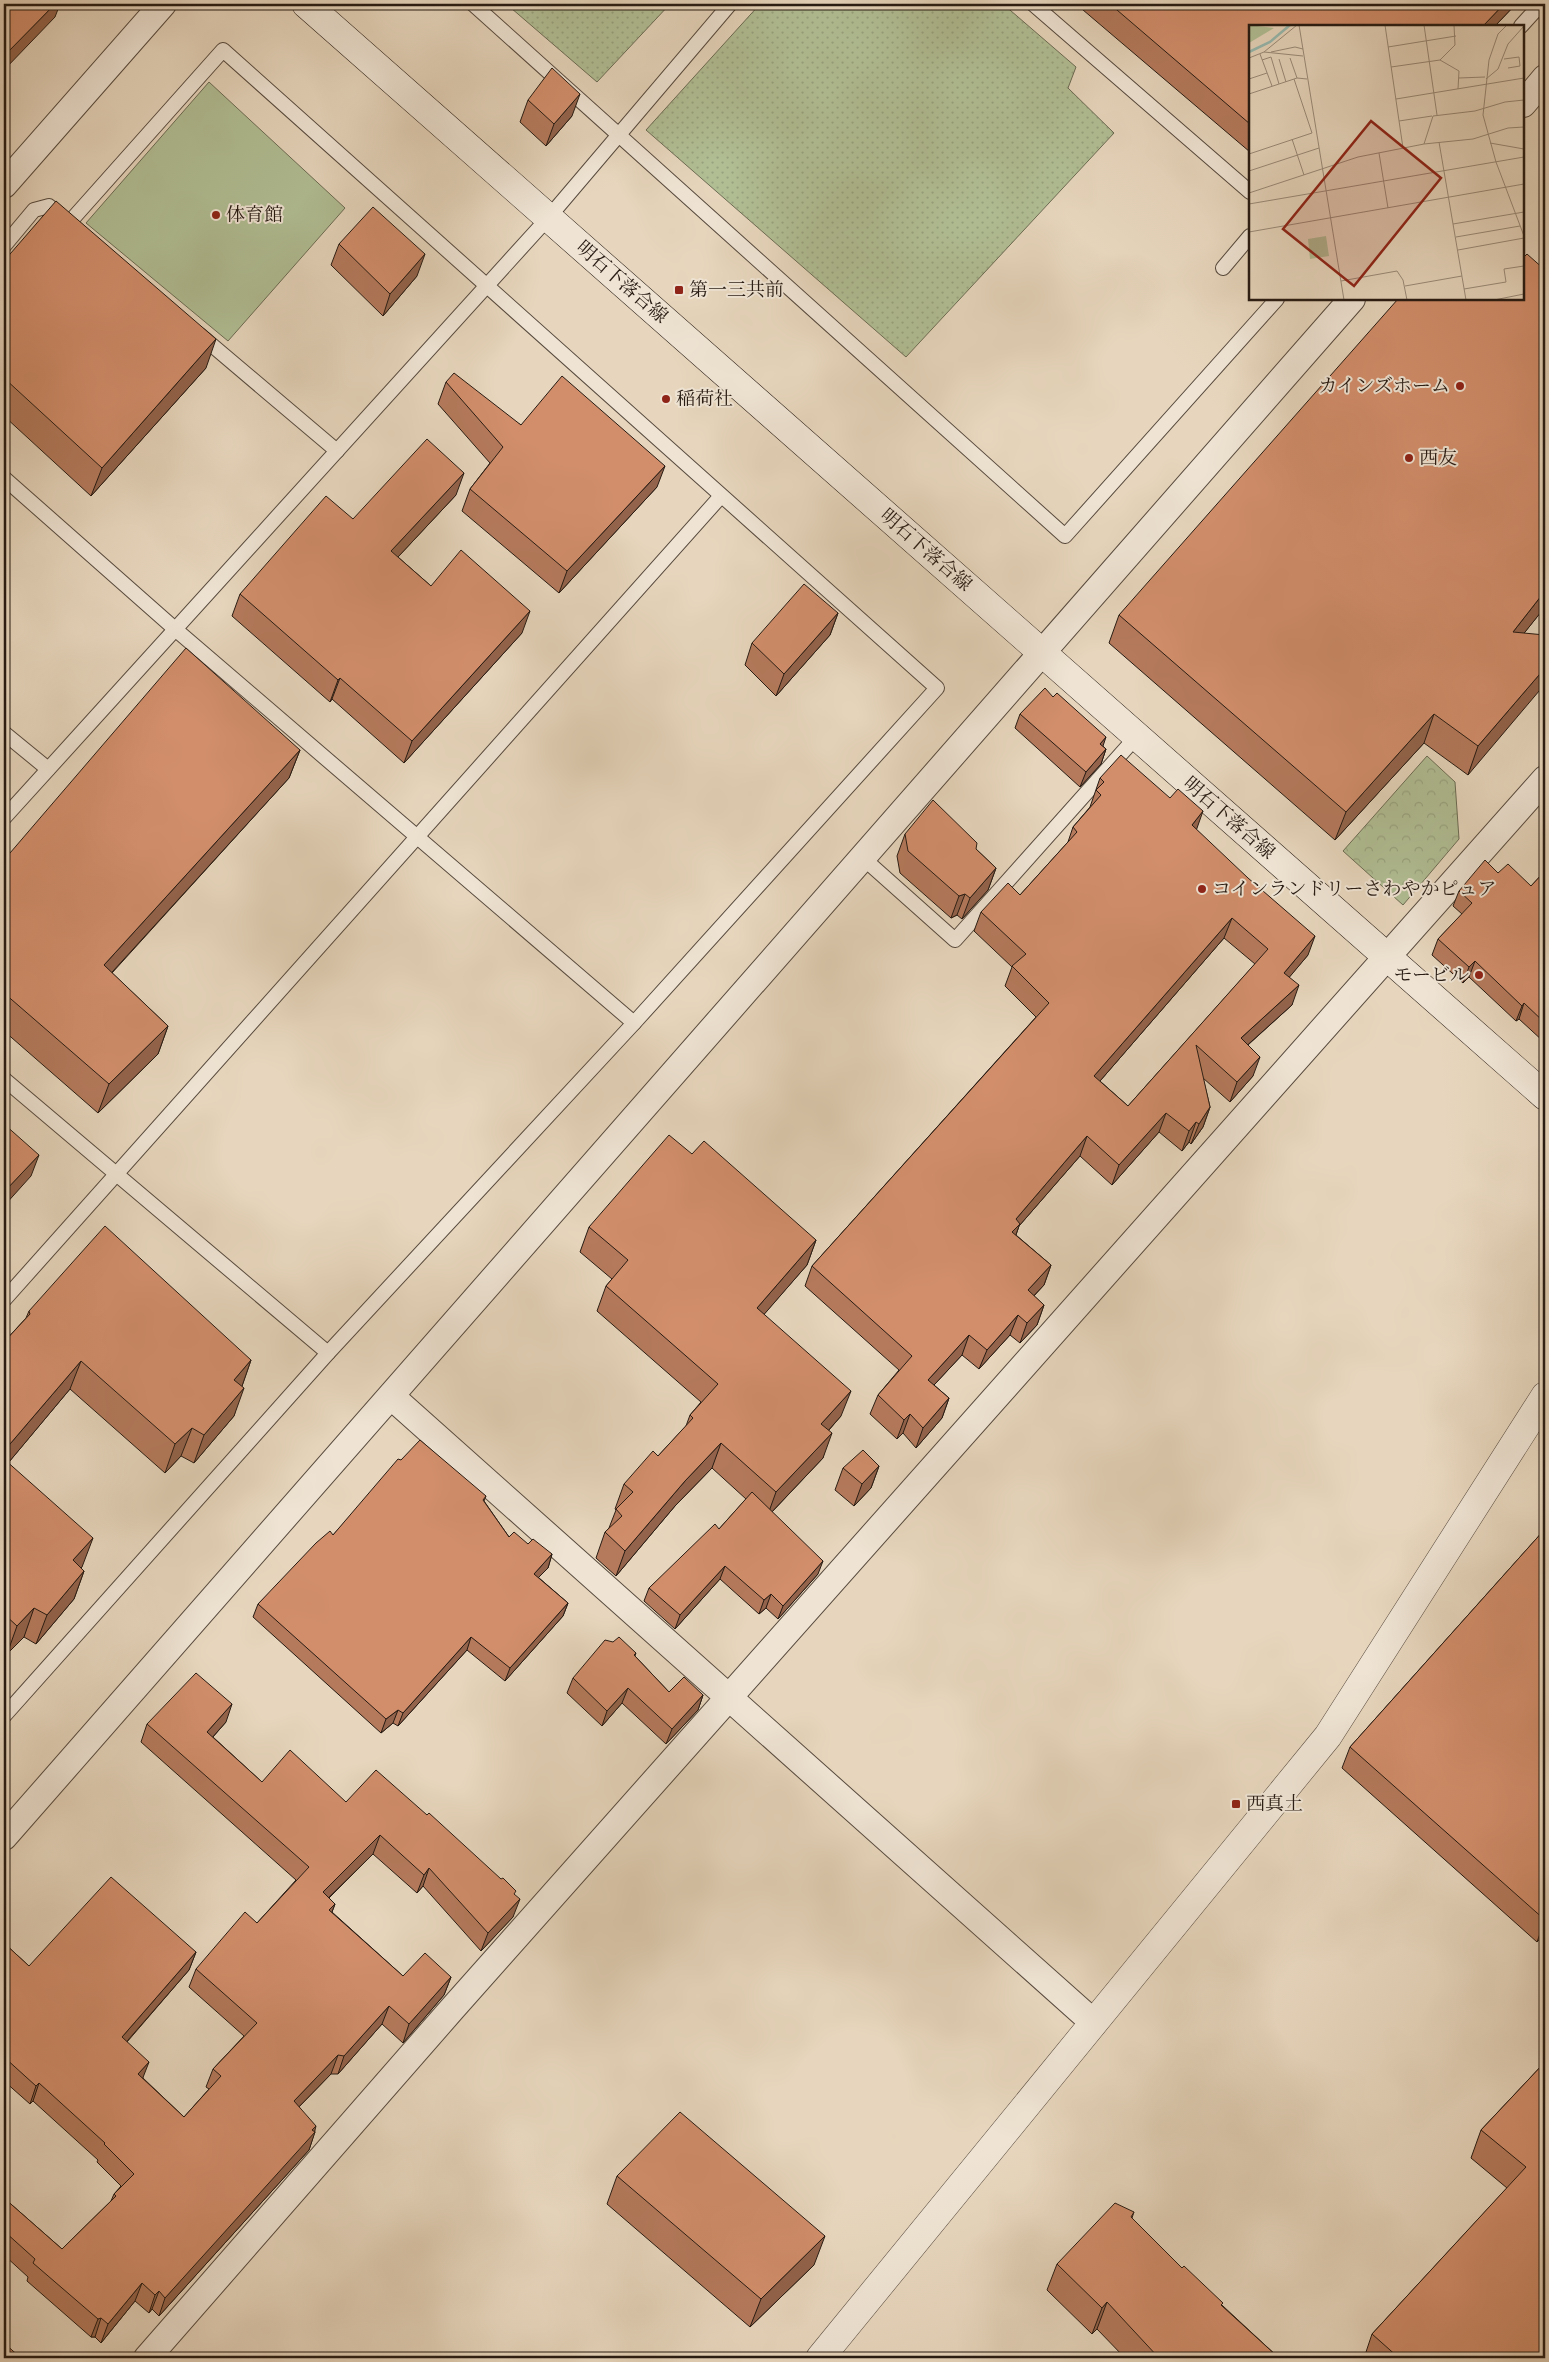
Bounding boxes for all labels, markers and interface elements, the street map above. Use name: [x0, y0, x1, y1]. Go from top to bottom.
inset map: [1249, 25, 1524, 300]
place label: 体育館: [226, 204, 283, 226]
marker: 体育館: [210, 209, 222, 221]
street label: 明石下落合線: [572, 236, 672, 328]
place label: 第一三共前: [689, 279, 784, 301]
marker: 第一三共前: [673, 284, 685, 296]
place label: カインズホーム: [1318, 375, 1450, 397]
marker: カインズホーム: [1454, 380, 1466, 392]
place label: 稲荷社: [676, 388, 733, 410]
marker: 稲荷社: [660, 393, 672, 405]
place label: 西友: [1419, 447, 1457, 469]
marker: 西友: [1403, 452, 1415, 464]
street label: 明石下落合線: [876, 504, 976, 596]
street label: 明石下落合線: [1179, 772, 1279, 864]
place label: コインランドリーさわやかピュア: [1212, 878, 1496, 900]
marker: コインランドリーさわやかピュア: [1196, 883, 1208, 895]
place label: モービル: [1394, 964, 1469, 986]
marker: モービル: [1473, 969, 1485, 981]
place label: 西真土: [1246, 1793, 1303, 1815]
marker: 西真土: [1230, 1798, 1242, 1810]

